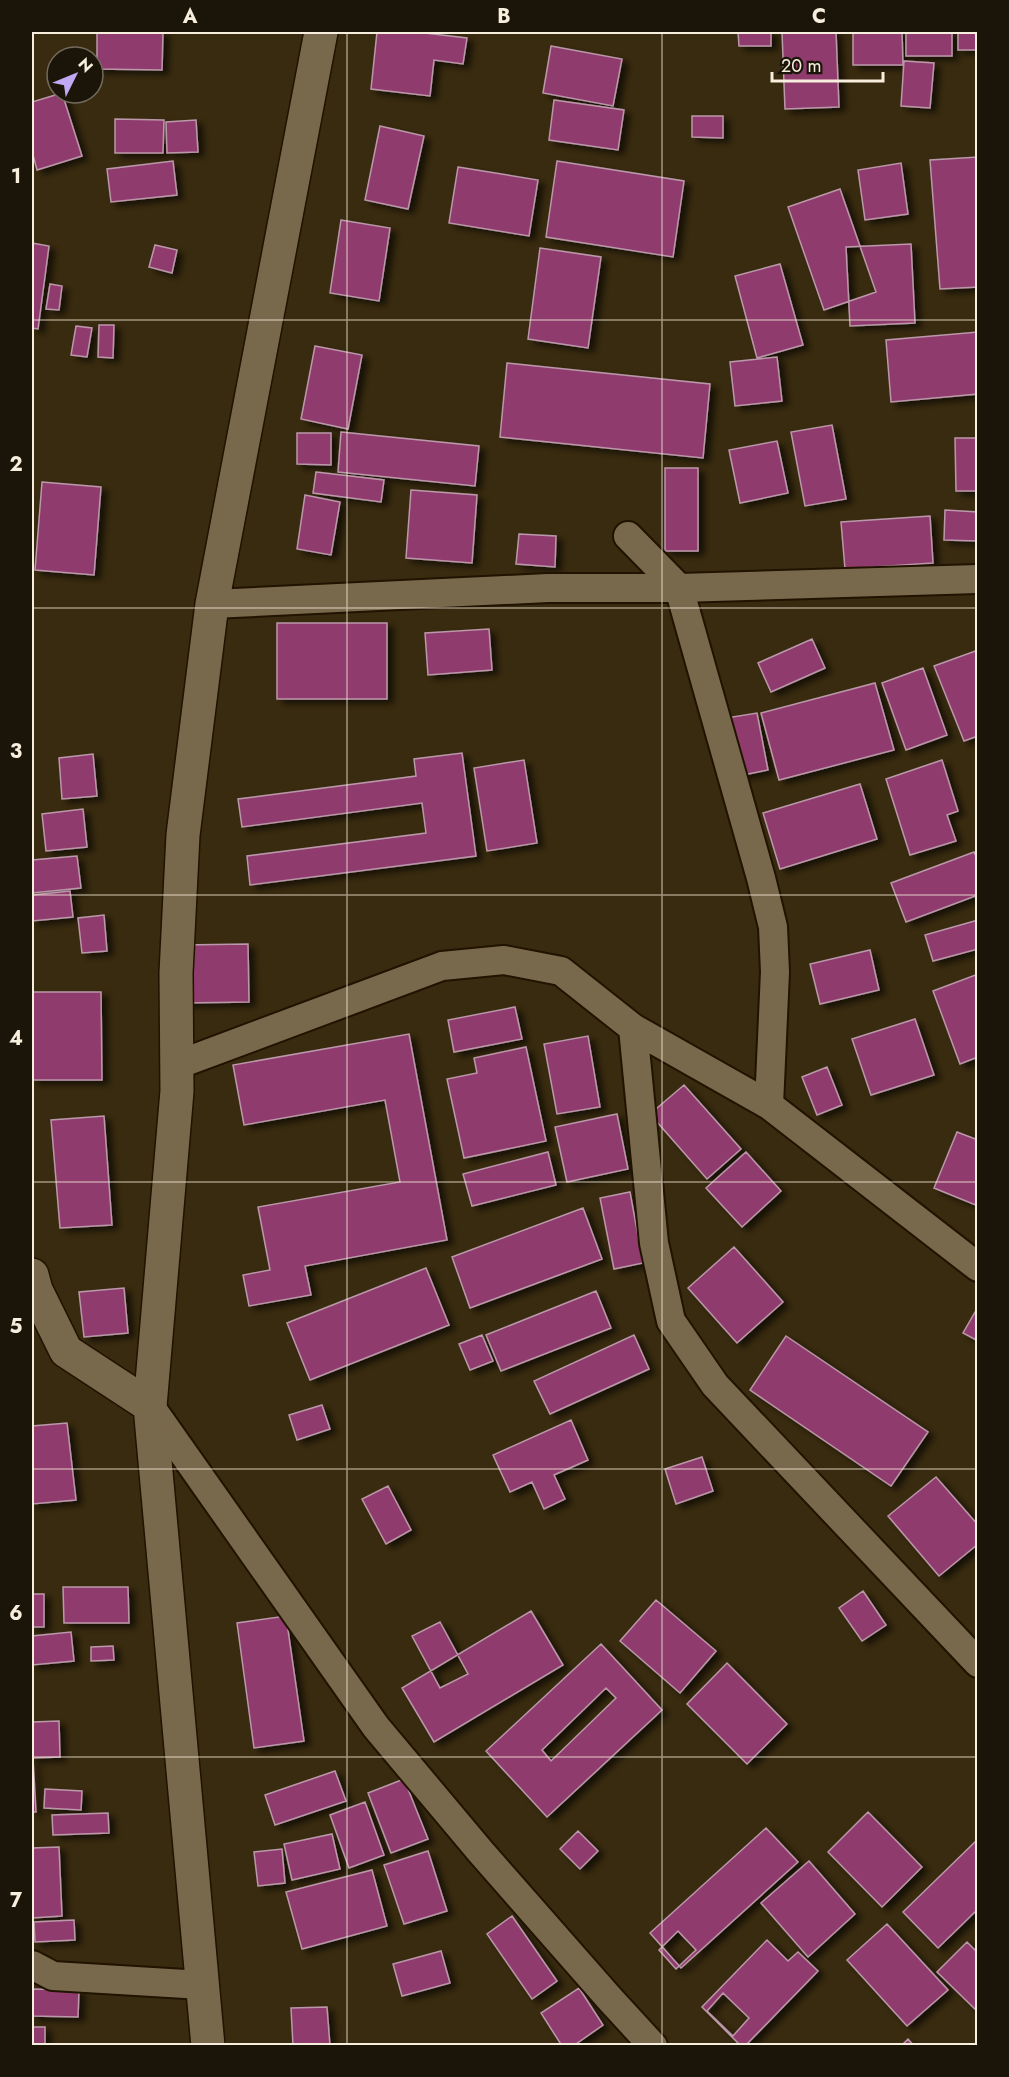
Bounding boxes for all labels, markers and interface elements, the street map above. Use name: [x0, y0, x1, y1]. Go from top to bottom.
text: A: [182, 2, 198, 31]
text: B: [497, 2, 511, 31]
text: C: [812, 2, 826, 31]
north arrow: [45, 45, 105, 105]
scale bar: [772, 45, 883, 83]
text: N: [73, 53, 98, 78]
text: 20 m: [781, 53, 821, 79]
text: 1: [11, 162, 21, 191]
text: 2: [9, 450, 23, 479]
text: 3: [10, 737, 22, 766]
text: 4: [9, 1024, 23, 1053]
text: 5: [10, 1312, 23, 1341]
text: 6: [9, 1599, 23, 1628]
text: 7: [10, 1886, 23, 1915]

